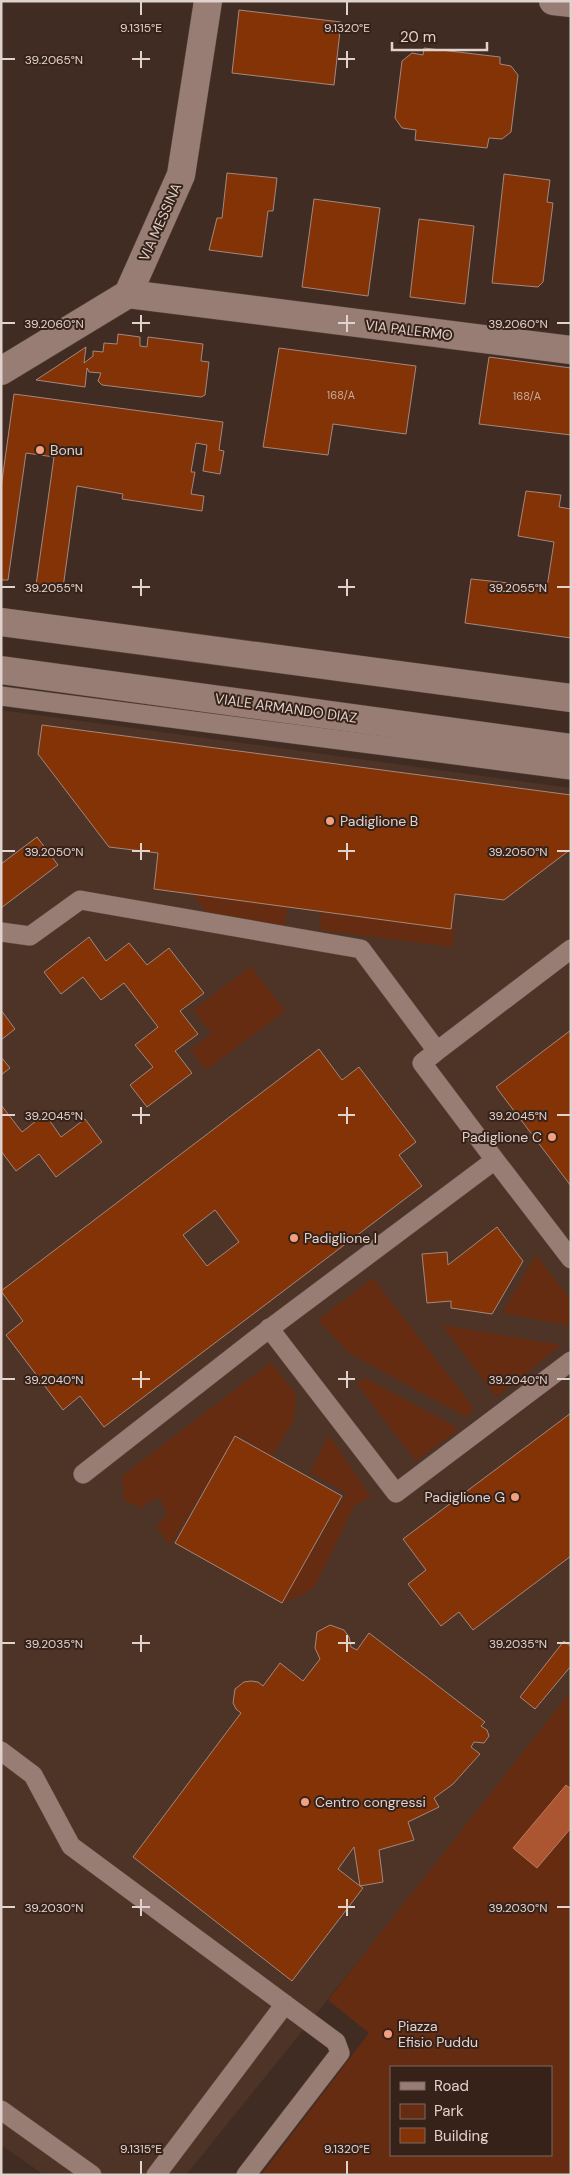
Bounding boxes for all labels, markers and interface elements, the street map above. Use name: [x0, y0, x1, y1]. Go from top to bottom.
text: 9.1315°E: [120, 20, 162, 36]
text: 9.1320°E: [324, 20, 370, 36]
scale bar: [392, 20, 487, 52]
text: 20 m: [400, 27, 436, 47]
text: 39.2065°N: [25, 52, 83, 68]
street label: VIA MESSINA: [135, 180, 185, 264]
text: 39.2060°N: [24, 316, 84, 332]
street label: VIA PALERMO: [364, 316, 454, 344]
text: 39.2060°N: [488, 316, 548, 332]
house number: 168/A: [327, 388, 355, 402]
house number: 168/A: [513, 389, 541, 403]
place label: Bonu: [50, 441, 83, 459]
marker: Bonu: [34, 444, 46, 456]
text: 39.2055°N: [25, 580, 83, 596]
text: 39.2055°N: [489, 580, 547, 596]
street label: VIALE ARMANDO DIAZ: [214, 689, 358, 727]
place label: Padiglione B: [340, 812, 418, 830]
marker: Padiglione B: [324, 815, 336, 827]
text: 39.2050°N: [24, 844, 84, 860]
text: 39.2050°N: [488, 844, 548, 860]
text: 39.2045°N: [25, 1108, 83, 1124]
text: 39.2045°N: [489, 1108, 547, 1124]
place label: Padiglione C: [462, 1128, 542, 1146]
marker: Padiglione C: [546, 1131, 558, 1143]
place label: Padiglione I: [304, 1229, 377, 1247]
marker: Padiglione I: [288, 1232, 300, 1244]
text: 39.2040°N: [24, 1372, 84, 1388]
text: 39.2040°N: [488, 1372, 548, 1388]
place label: Padiglione G: [425, 1488, 505, 1506]
marker: Padiglione G: [509, 1491, 521, 1503]
text: 39.2035°N: [25, 1636, 83, 1652]
text: 39.2035°N: [489, 1636, 547, 1652]
place label: Centro congressi: [315, 1793, 426, 1811]
marker: Centro congressi: [299, 1796, 311, 1808]
text: 39.2030°N: [24, 1900, 84, 1916]
text: 39.2030°N: [488, 1900, 548, 1916]
place label: Piazza Efisio Puddu: [398, 2017, 478, 2051]
marker: Piazza Efisio Puddu: [382, 2028, 394, 2040]
legend: [390, 2066, 552, 2156]
text: Road: [434, 2076, 469, 2096]
text: Park: [434, 2101, 464, 2121]
text: Building: [434, 2126, 489, 2146]
text: 9.1315°E: [120, 2141, 162, 2157]
text: 9.1320°E: [324, 2141, 370, 2157]

